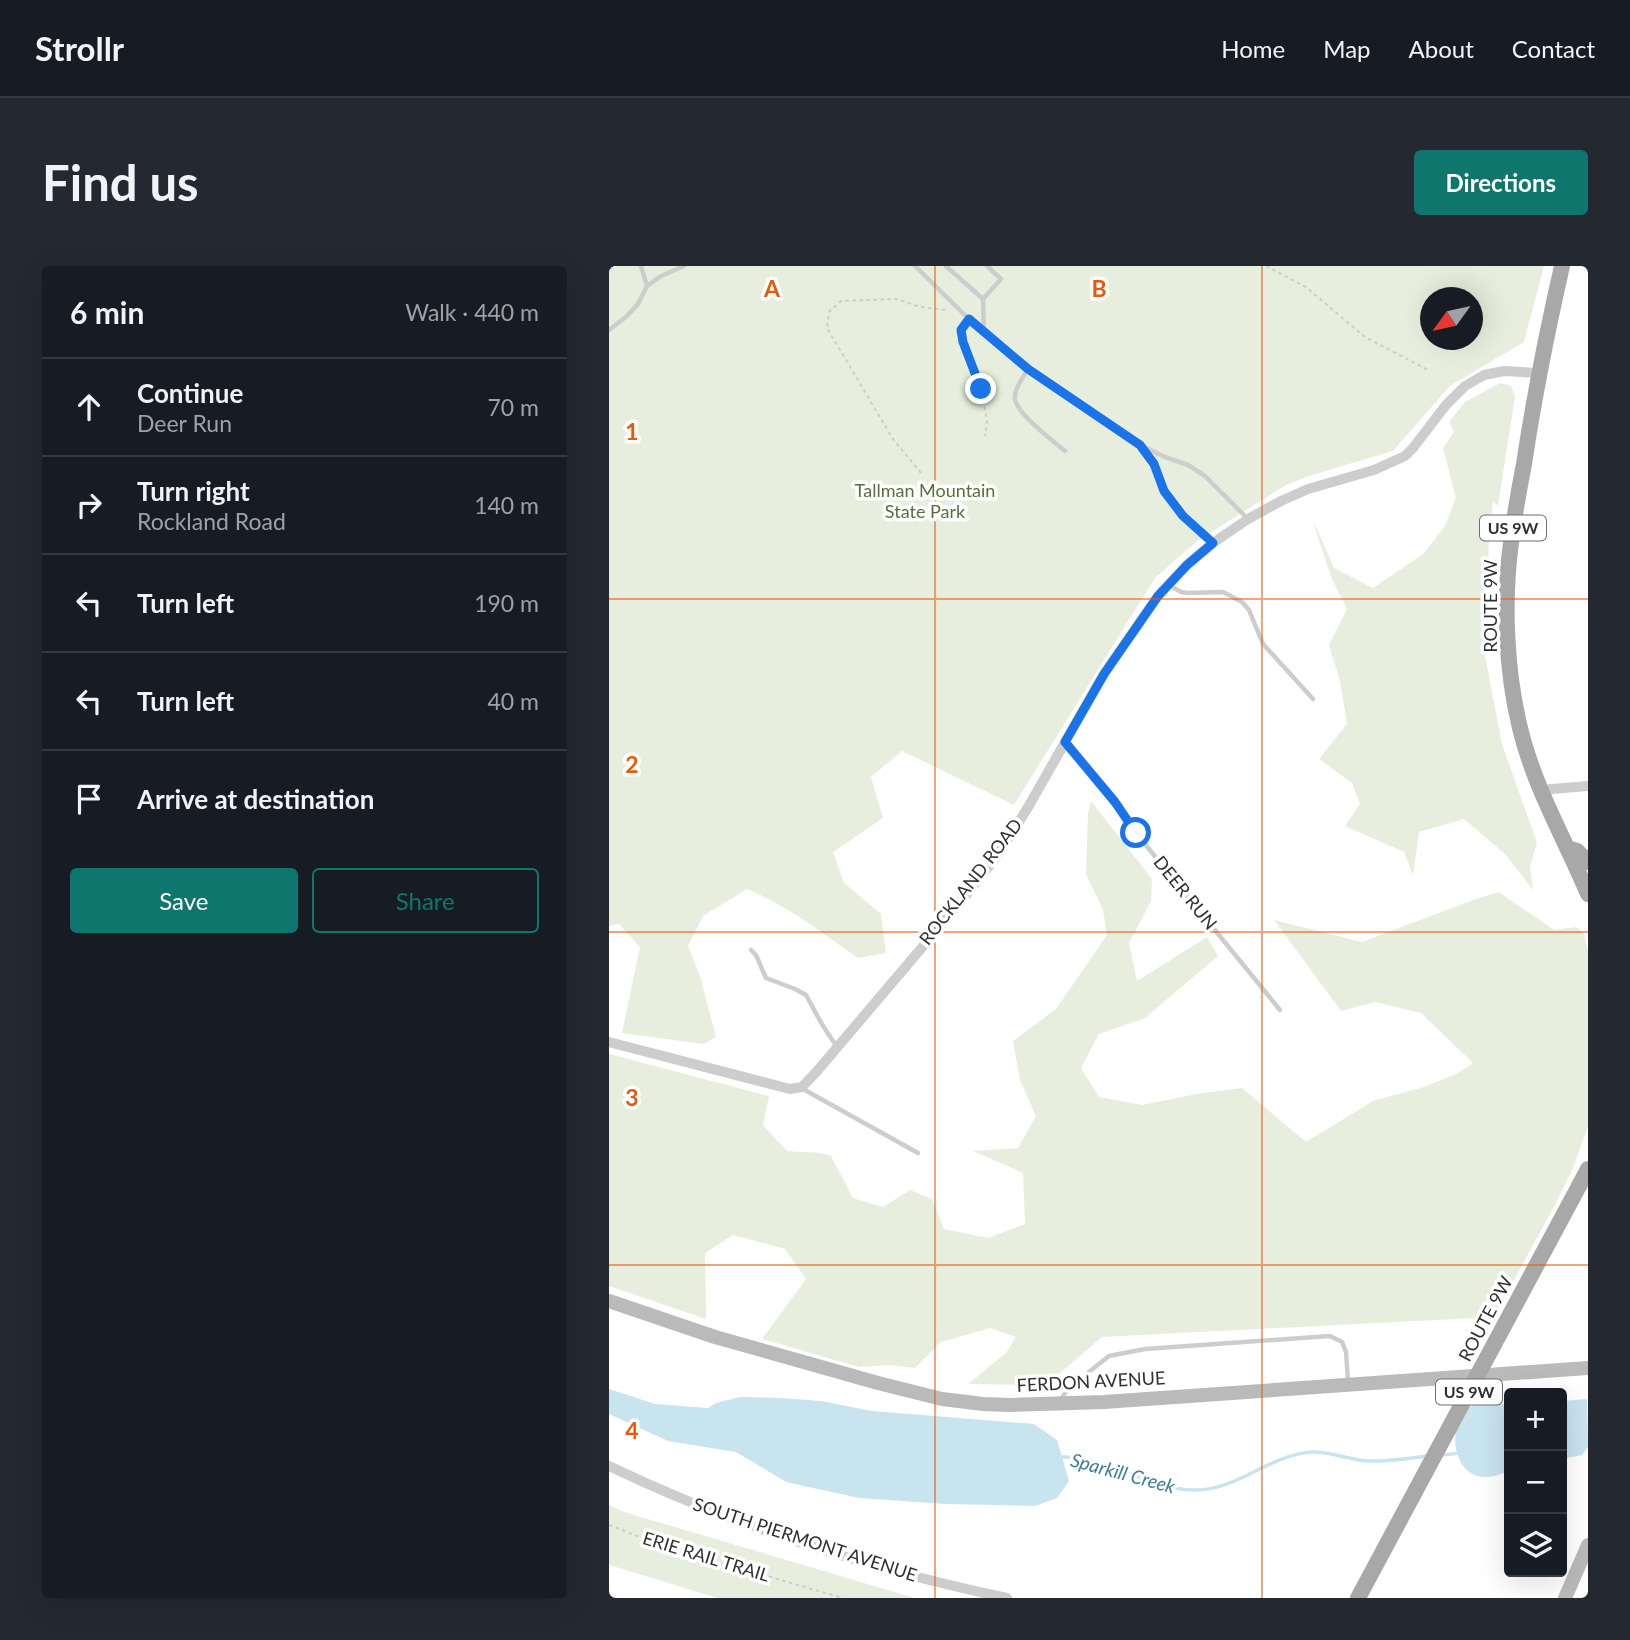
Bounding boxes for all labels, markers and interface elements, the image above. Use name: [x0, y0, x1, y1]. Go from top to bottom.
text: Strollr: [35, 28, 124, 68]
text: Home: [1221, 34, 1285, 63]
text: Map: [1323, 34, 1371, 63]
text: About: [1409, 34, 1474, 63]
text: Contact: [1512, 34, 1595, 63]
button: Directions: [1414, 150, 1588, 215]
text: Find us: [42, 153, 199, 211]
text: A: [763, 274, 781, 302]
text: B: [1091, 274, 1107, 302]
north arrow: [1420, 287, 1483, 350]
text: 6 min: [70, 294, 144, 330]
text: Walk · 440 m: [405, 298, 539, 326]
route end: [965, 373, 996, 404]
text: Continue: [137, 377, 243, 409]
icon: ahead: [70, 388, 108, 426]
text: 70 m: [488, 393, 539, 421]
text: Deer Run: [137, 409, 232, 437]
text: 1: [625, 417, 639, 445]
text: Turn right: [137, 475, 250, 507]
park label: Tallman Mountain State Park: [855, 479, 995, 522]
icon: right: [70, 486, 108, 524]
text: 140 m: [474, 491, 539, 519]
text: Rockland Road: [137, 507, 286, 535]
road number: US 9W: [1480, 516, 1546, 540]
street label: ROUTE 9W: [1479, 559, 1501, 653]
icon: left: [70, 584, 108, 622]
text: Turn left: [137, 587, 234, 619]
text: 190 m: [474, 589, 539, 617]
icon: left: [70, 682, 108, 720]
text: Turn left: [137, 685, 234, 717]
text: 40 m: [488, 687, 539, 715]
text: 2: [625, 750, 639, 778]
icon: arrive: [70, 780, 108, 818]
text: Arrive at destination: [137, 783, 374, 815]
street label: ROCKLAND ROAD: [914, 814, 1026, 949]
route start: [1120, 817, 1151, 848]
street label: DEER RUN: [1149, 851, 1222, 934]
button: Save: [70, 868, 298, 933]
button: Share: [312, 868, 539, 933]
text: 3: [625, 1083, 639, 1111]
street label: ROUTE 9W: [1453, 1272, 1517, 1365]
street label: FERDON AVENUE: [1016, 1366, 1166, 1396]
road number: US 9W: [1436, 1380, 1502, 1404]
map controls: [1504, 1388, 1567, 1577]
button: +: [1504, 1388, 1567, 1451]
text: 4: [625, 1416, 639, 1444]
water label: Sparkill Creek: [1068, 1448, 1179, 1498]
button: −: [1504, 1451, 1567, 1514]
street label: SOUTH PIERMONT AVENUE: [691, 1492, 920, 1586]
button: layers: [1504, 1514, 1567, 1577]
street label: ERIE RAIL TRAIL: [640, 1526, 772, 1586]

